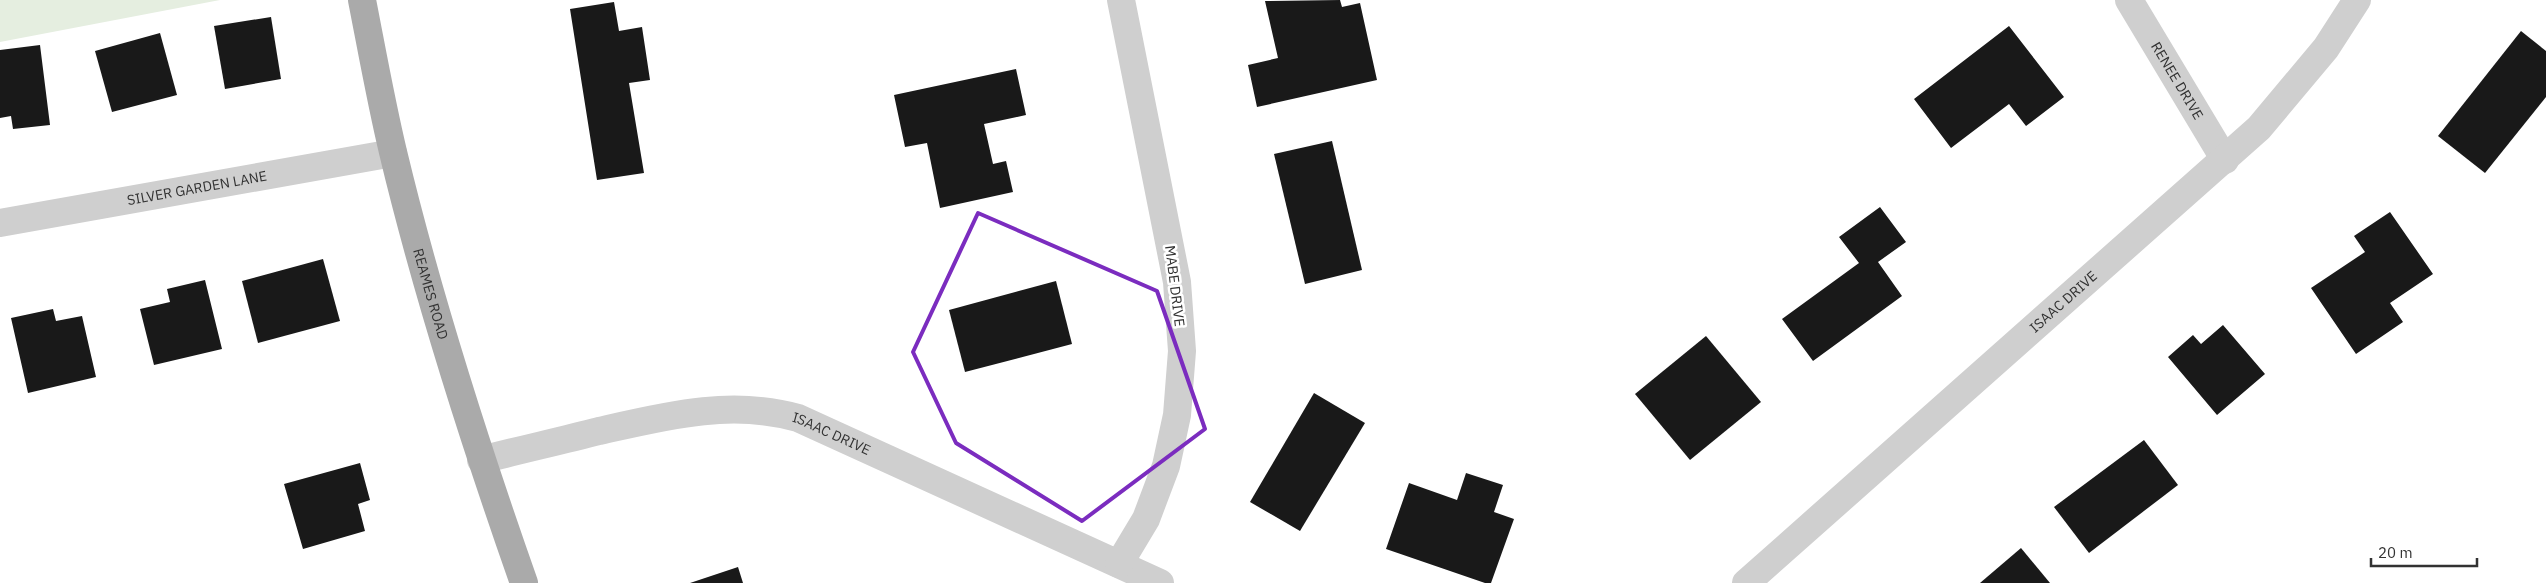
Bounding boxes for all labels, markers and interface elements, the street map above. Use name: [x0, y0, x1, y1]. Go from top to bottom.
street label: RENEE DRIVE: [2147, 39, 2208, 123]
street label: SILVER GARDEN LANE: [126, 167, 268, 209]
street label: MABE DRIVE: [1161, 244, 1189, 328]
street label: REAMES ROAD: [409, 246, 452, 342]
street label: ISAAC DRIVE: [2026, 267, 2101, 336]
street label: ISAAC DRIVE: [790, 408, 874, 459]
scale bar: [2371, 536, 2477, 568]
text: 20 m: [2378, 543, 2413, 562]

